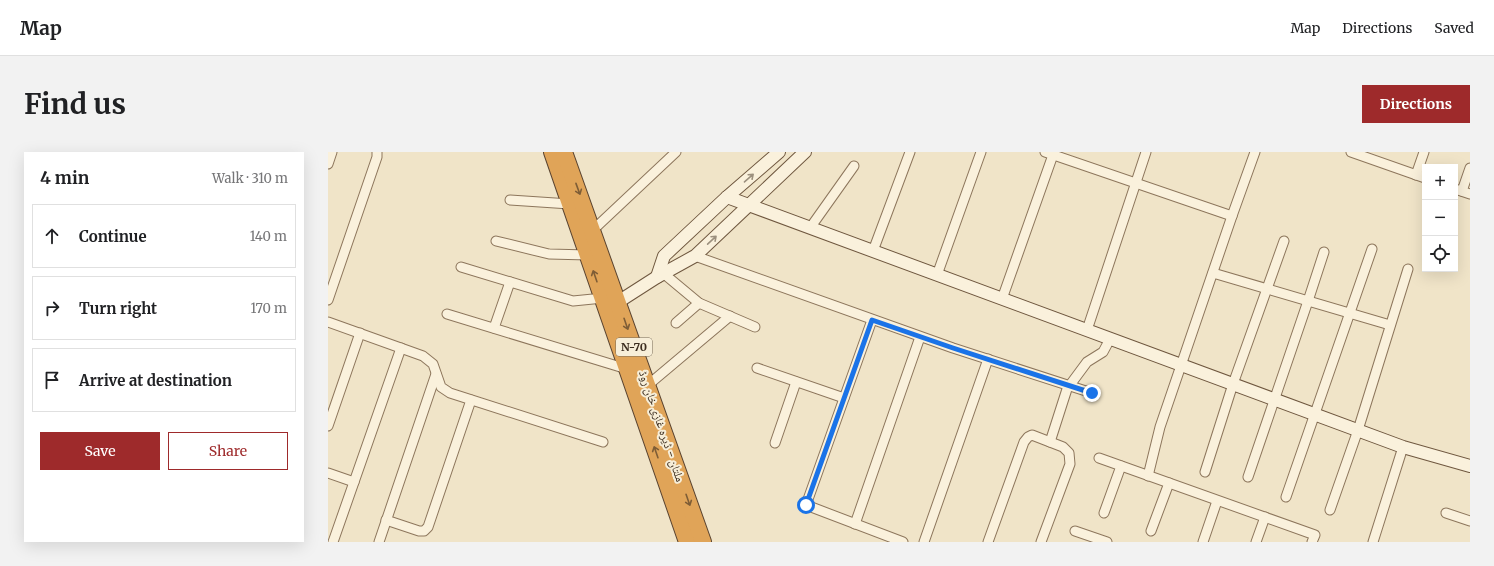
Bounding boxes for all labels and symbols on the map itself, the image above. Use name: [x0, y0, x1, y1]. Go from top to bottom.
one-way arrow: [743, 174, 754, 183]
one-way arrow: [574, 182, 582, 194]
one-way arrow: [707, 235, 717, 245]
one-way arrow: [591, 271, 599, 283]
one-way arrow: [623, 318, 630, 331]
road number: N-70: [616, 338, 652, 356]
street label: ملتان - ڈیرہ غازی خان روڈ: [636, 368, 688, 484]
route end: [1083, 384, 1101, 402]
one-way arrow: [652, 446, 659, 459]
one-way arrow: [685, 493, 692, 506]
route start: [797, 496, 815, 514]

